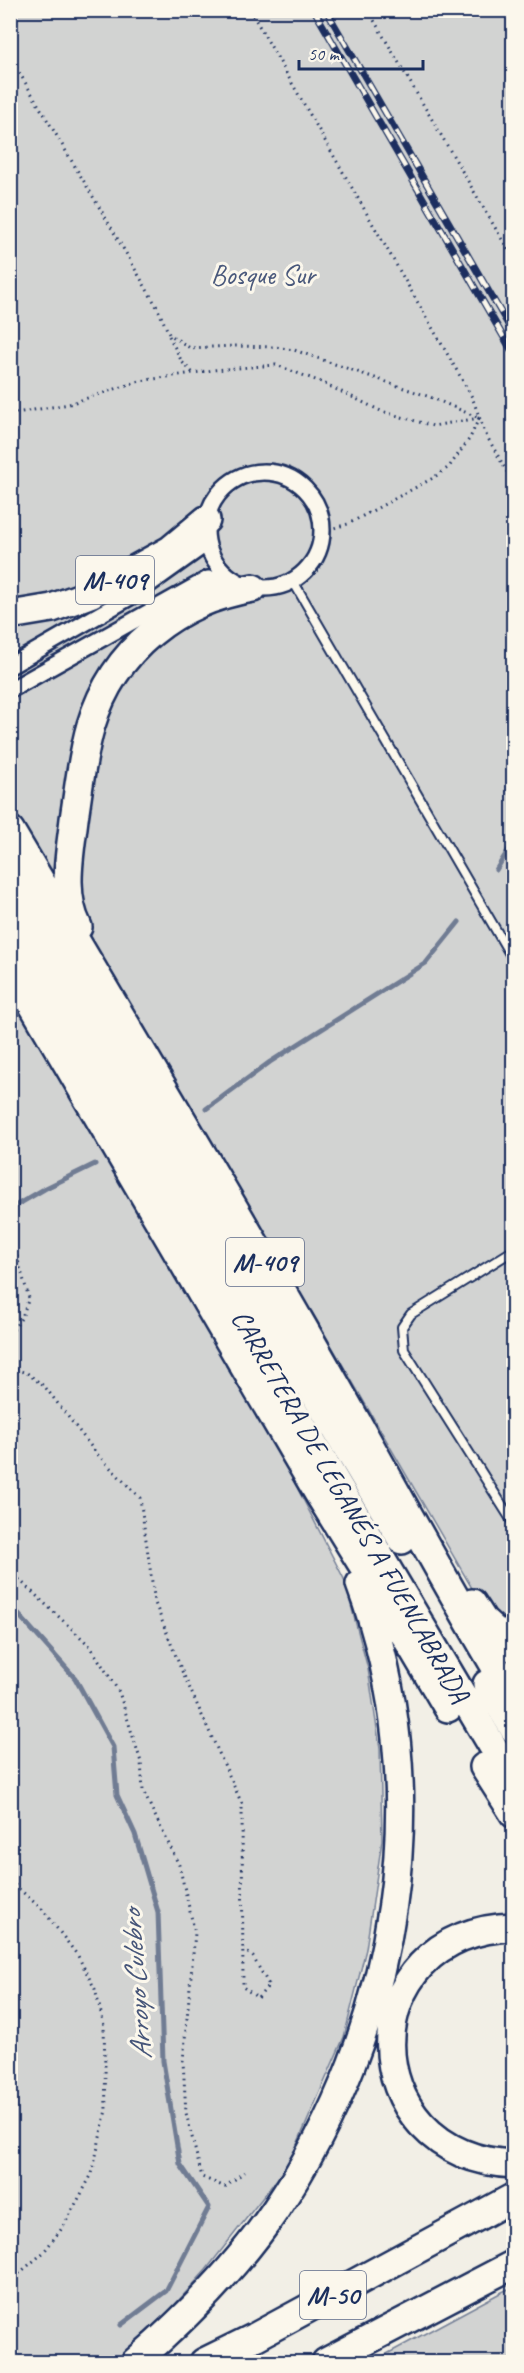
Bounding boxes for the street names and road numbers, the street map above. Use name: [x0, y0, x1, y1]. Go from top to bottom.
road number: M-409: [76, 556, 154, 604]
road number: M-409: [226, 1238, 304, 1286]
street label: CARRETERA DE LEGANÉS A FUENLABRADA: [224, 1303, 479, 1710]
road number: M-50: [300, 2271, 366, 2319]

